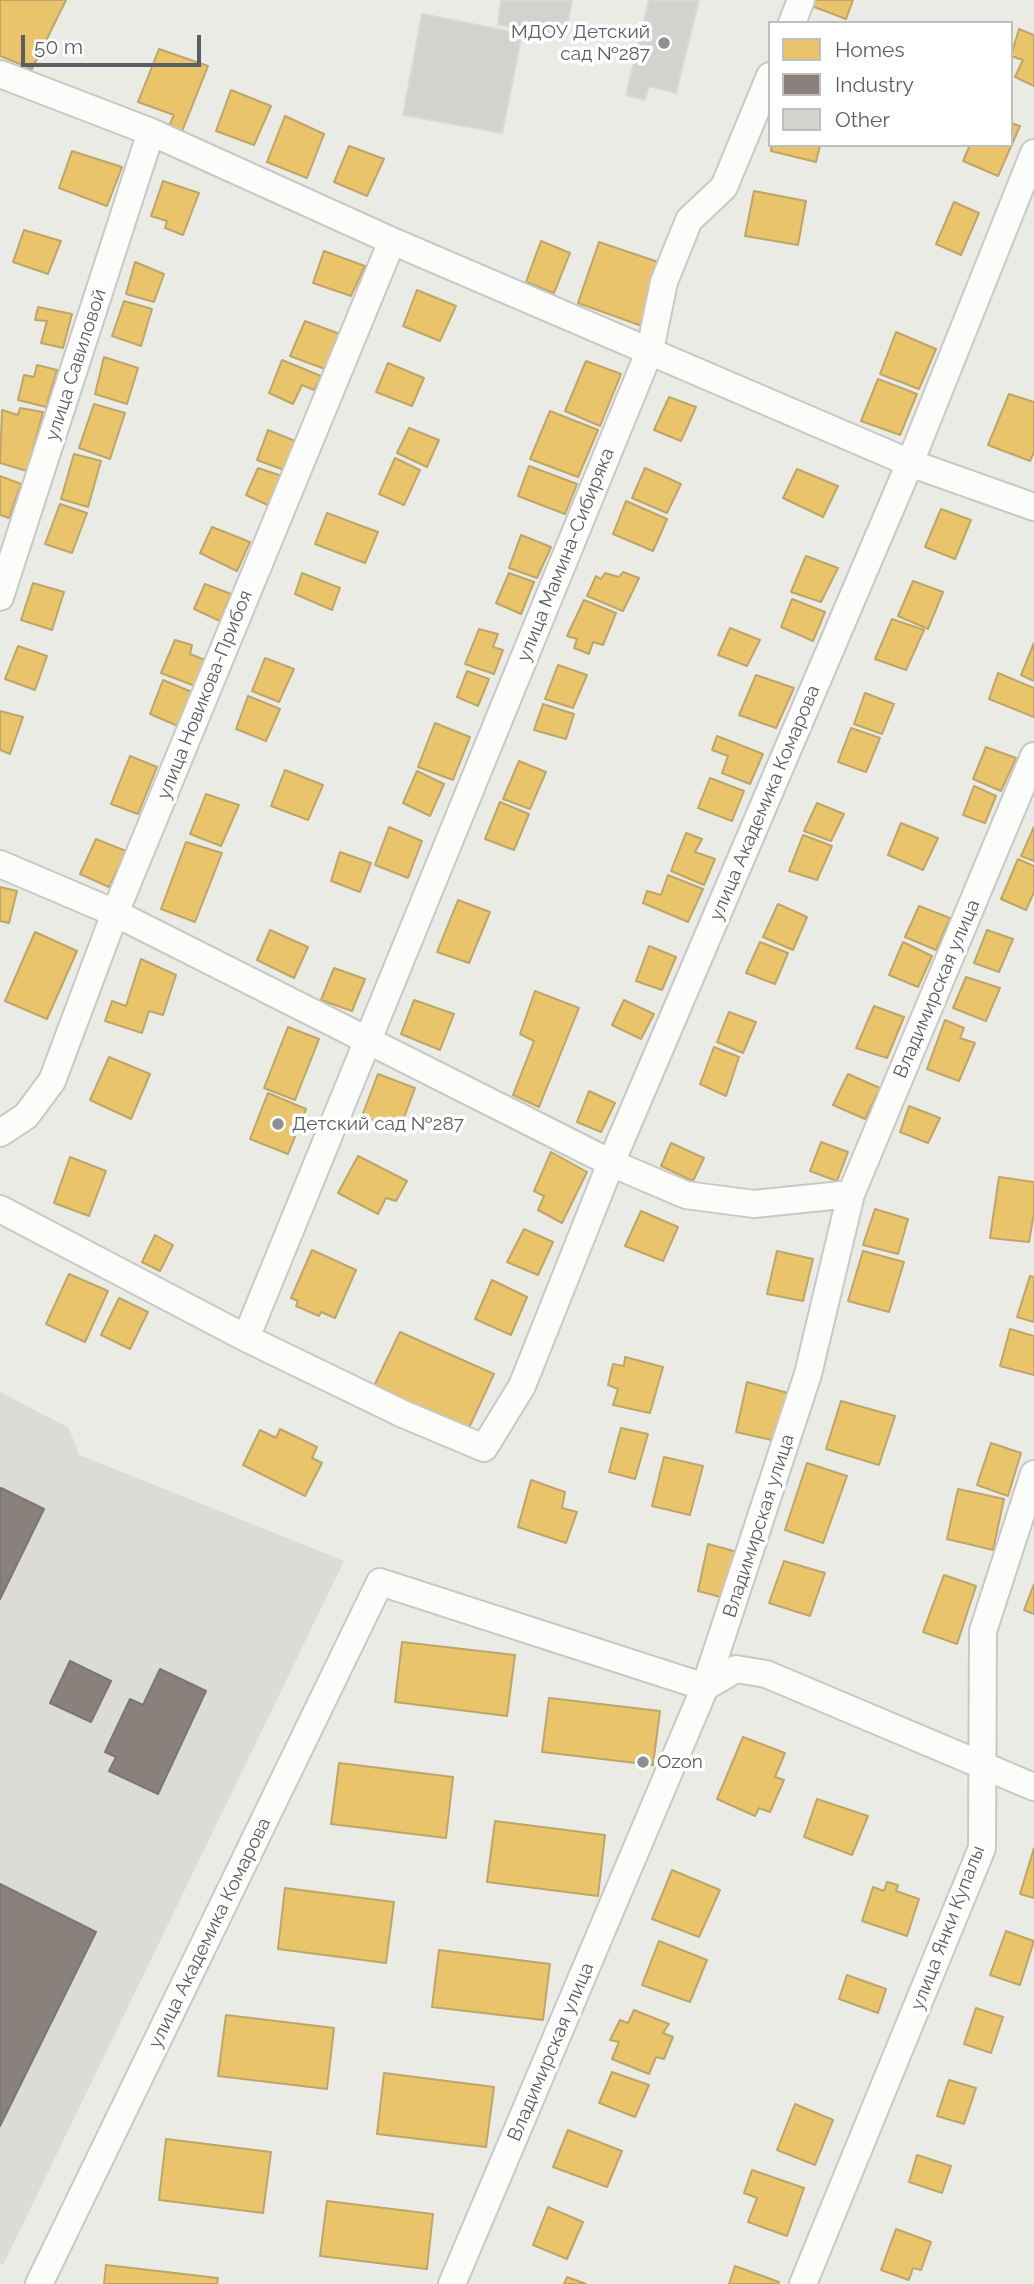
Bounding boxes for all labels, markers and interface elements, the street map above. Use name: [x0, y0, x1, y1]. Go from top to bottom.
scale bar: [24, 21, 205, 65]
place label: МДОУ Детский сад №287: [511, 21, 650, 65]
legend: [768, 21, 1013, 147]
text: 50 m: [34, 34, 83, 59]
marker: МДОУ Детский сад №287: [656, 35, 672, 51]
text: Homes: [835, 37, 905, 62]
text: Industry: [835, 72, 914, 97]
text: Other: [835, 107, 890, 132]
street label: улица Савиловой: [41, 286, 111, 444]
street label: улица Мамина-Сибиряка: [513, 445, 619, 665]
street label: улица Новикова-Прибоя: [153, 587, 257, 803]
street label: улица Академика Комарова: [705, 682, 825, 924]
street label: Владимирская улица: [889, 896, 985, 1082]
place label: Детский сад №287: [292, 1113, 464, 1135]
marker: Детский сад №287: [270, 1116, 286, 1132]
street label: Владимирская улица: [719, 1431, 799, 1621]
place label: Ozon: [657, 1751, 703, 1773]
marker: Ozon: [635, 1754, 651, 1770]
street label: улица Академика Комарова: [144, 1814, 276, 2052]
street label: улица Янки Купалы: [906, 1843, 990, 2013]
street label: Владимирская улица: [503, 1959, 599, 2145]

